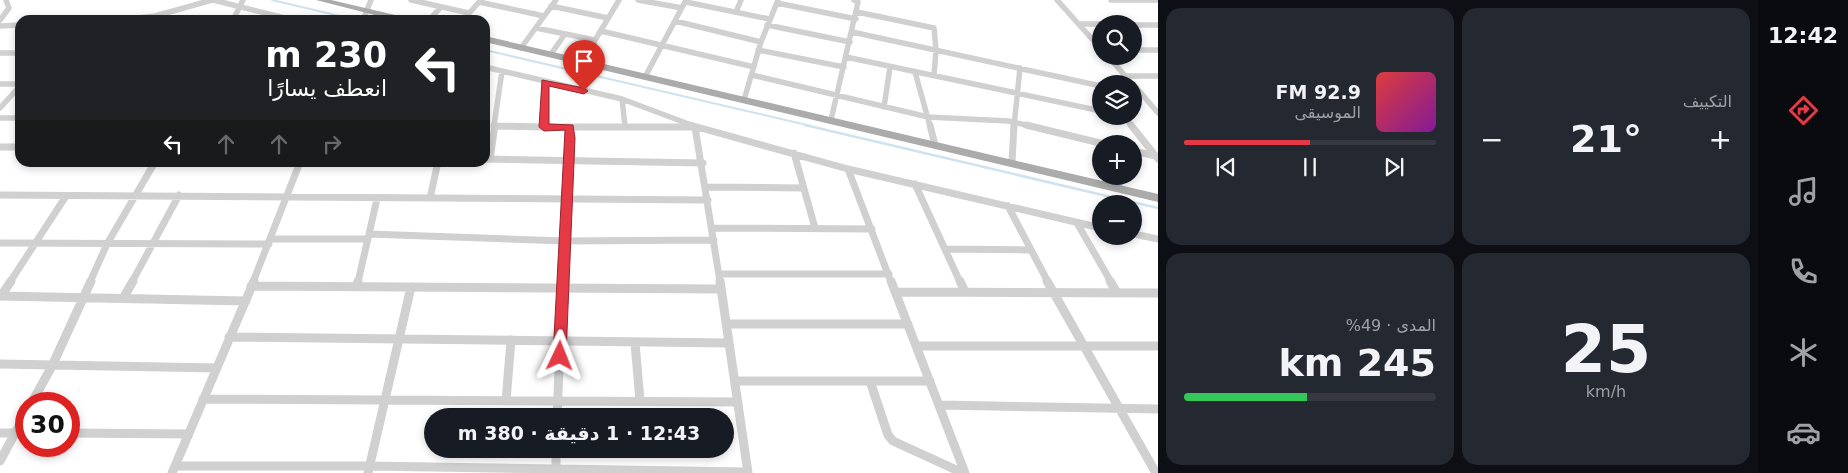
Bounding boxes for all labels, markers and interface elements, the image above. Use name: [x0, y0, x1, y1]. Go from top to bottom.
map controls: [1092, 15, 1142, 245]
button: search: [1092, 15, 1142, 65]
text: 12:42: [1768, 23, 1838, 48]
text: 230 m: [265, 35, 387, 75]
icon: left: [405, 35, 470, 100]
pin: [563, 40, 605, 91]
icon: arrive: [570, 47, 598, 75]
button: layers: [1092, 75, 1142, 125]
text: انعطف يسارًا: [267, 76, 387, 101]
text: 92.9 FM: [1276, 81, 1361, 103]
text: التكييف: [1683, 92, 1732, 111]
icon: directions: [1786, 93, 1821, 128]
text: الموسيقى: [1295, 103, 1361, 122]
text: 21°: [1570, 117, 1642, 161]
text: −: [1480, 123, 1503, 156]
text: +: [1709, 123, 1732, 156]
icon: left: [159, 130, 187, 158]
icon: ahead: [212, 130, 240, 158]
icon: ahead: [265, 130, 293, 158]
icon: right: [318, 130, 346, 158]
button: +: [1092, 135, 1142, 185]
icon: previous: [1212, 153, 1240, 181]
icon: pause: [1296, 153, 1324, 181]
icon: next: [1380, 153, 1408, 181]
icon: music: [1786, 174, 1821, 209]
button: −: [1092, 195, 1142, 245]
icon: phone: [1786, 254, 1821, 289]
text: 25: [1561, 312, 1651, 387]
text: المدى · 49%: [1346, 316, 1436, 335]
position arrow: [533, 329, 585, 381]
icon: climate: [1786, 335, 1821, 370]
text: 245 km: [1279, 341, 1436, 385]
text: km/h: [1586, 382, 1626, 401]
speed limit sign: 30: [15, 392, 80, 457]
icon: car: [1786, 415, 1821, 450]
text: 12:43 · 1 دقيقة · 380 m: [458, 422, 700, 444]

